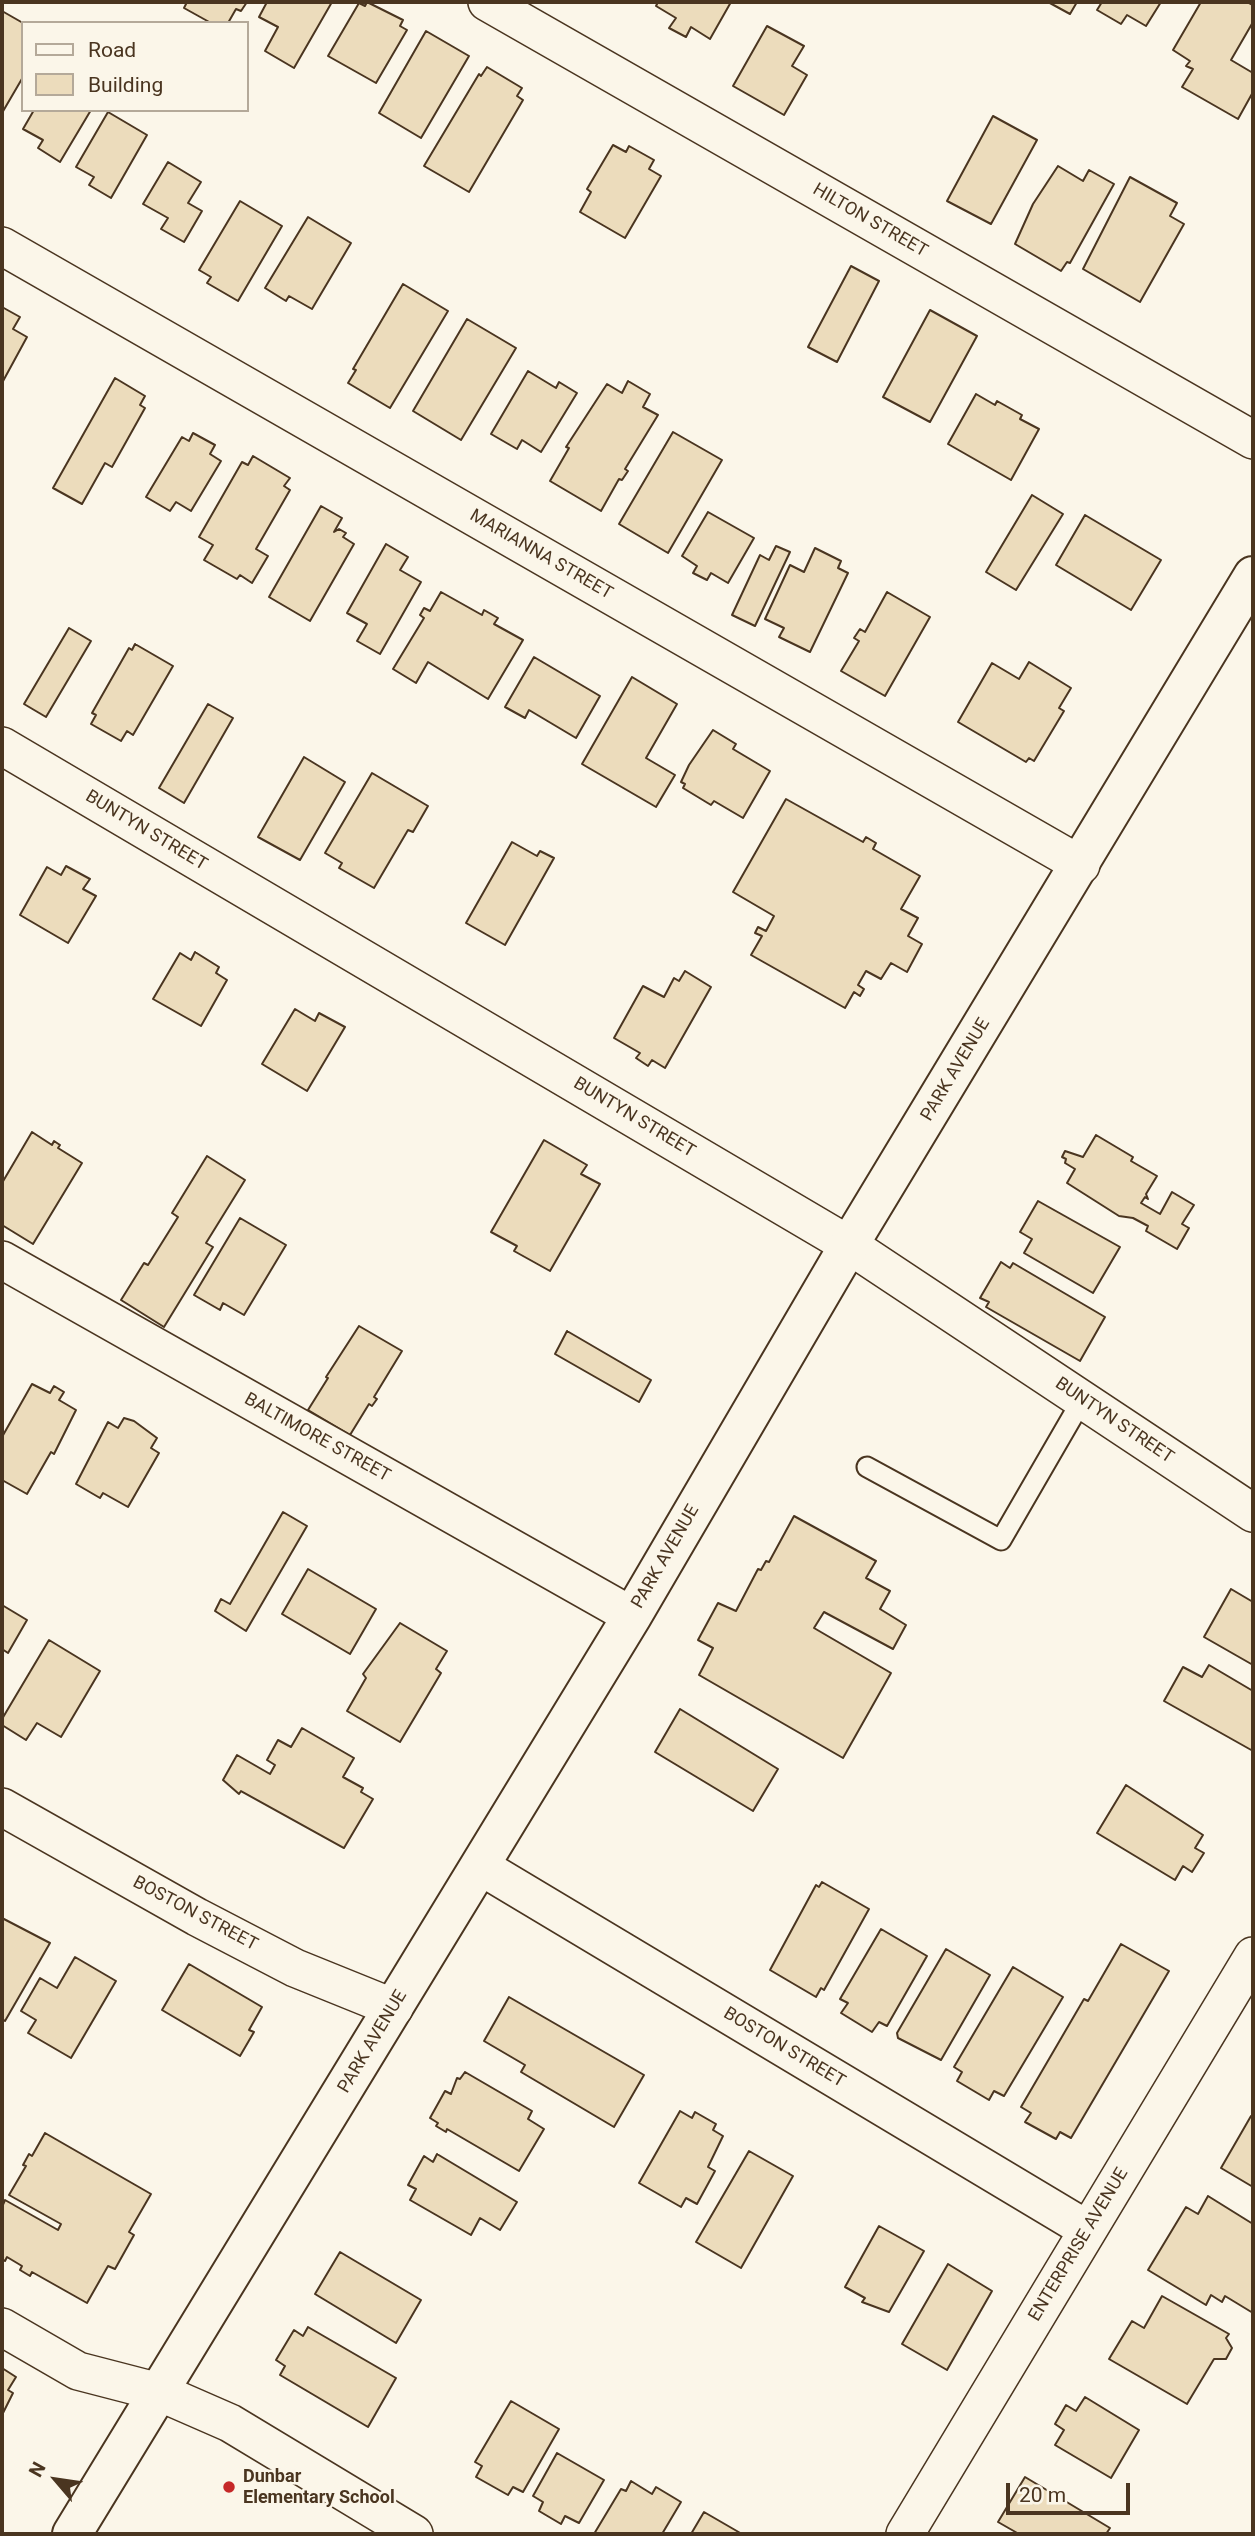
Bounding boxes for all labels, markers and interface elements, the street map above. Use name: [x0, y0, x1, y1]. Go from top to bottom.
legend: [21, 21, 248, 112]
text: Road: [88, 38, 136, 62]
text: Building: [88, 73, 163, 97]
street label: HILTON STREET: [809, 179, 931, 263]
street label: MARIANNA STREET: [466, 505, 616, 605]
street label: BUNTYN STREET: [81, 786, 211, 876]
street label: PARK AVENUE: [917, 1015, 995, 1125]
street label: BUNTYN STREET: [569, 1073, 699, 1163]
street label: BUNTYN STREET: [1051, 1373, 1177, 1469]
street label: BALTIMORE STREET: [240, 1389, 394, 1487]
street label: PARK AVENUE: [628, 1501, 704, 1613]
street label: BOSTON STREET: [129, 1872, 261, 1956]
street label: PARK AVENUE: [334, 1987, 412, 2097]
street label: BOSTON STREET: [719, 2003, 849, 2093]
street label: ENTERPRISE AVENUE: [1025, 2164, 1133, 2326]
north arrow: [21, 2445, 91, 2515]
text: N: [24, 2458, 51, 2481]
place label: Dunbar Elementary School: [243, 2466, 395, 2508]
scale bar: [1010, 2470, 1134, 2514]
marker: Dunbar Elementary School: [221, 2479, 237, 2495]
text: 20 m: [1019, 2483, 1066, 2507]

